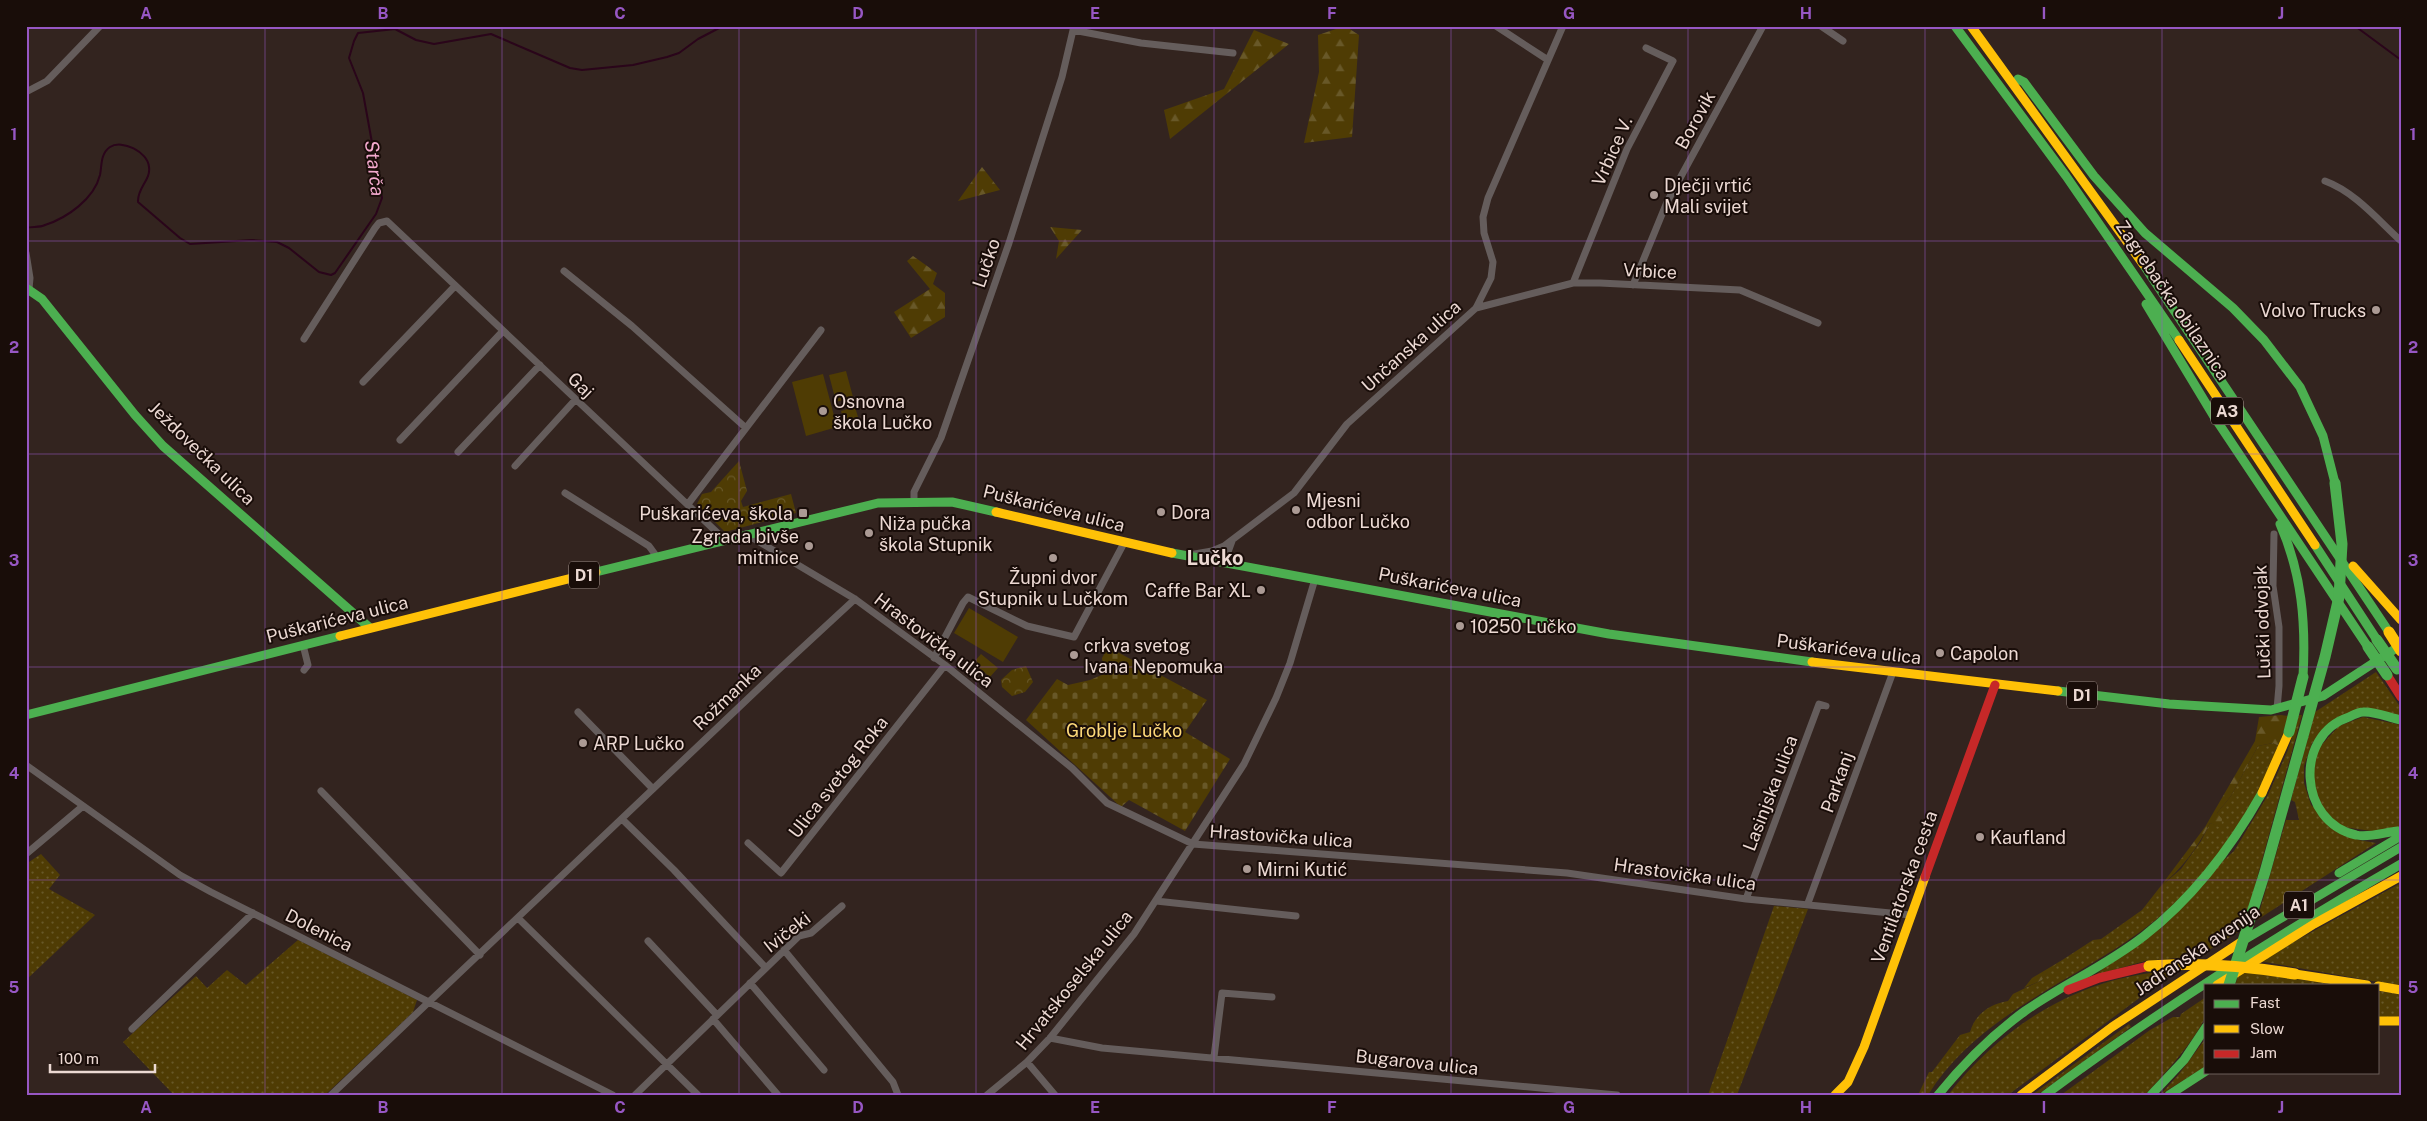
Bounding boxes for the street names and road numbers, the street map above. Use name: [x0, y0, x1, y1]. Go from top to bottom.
street label: Borovik: [1671, 87, 1719, 153]
street label: Vrbice V.: [1587, 113, 1637, 189]
street label: Zagrebačka obilaznica: [2112, 216, 2234, 384]
street label: Lučko: [968, 236, 1004, 290]
street label: Vrbice: [1622, 259, 1678, 283]
street label: Unčanska ulica: [1357, 296, 1465, 396]
street label: Gaj: [564, 368, 598, 402]
street label: Ježdovečka ulica: [145, 397, 259, 509]
road number: A3: [2211, 398, 2243, 424]
street label: Puškarićeva ulica: [981, 480, 1127, 536]
road number: D1: [569, 562, 599, 588]
street label: Puškarićeva ulica: [1377, 563, 1523, 611]
street label: Lučki odvojak: [2250, 565, 2274, 679]
street label: Hrastovička ulica: [870, 588, 998, 692]
street label: Puškarićeva ulica: [264, 591, 410, 647]
street label: Puškarićeva ulica: [1776, 630, 1922, 668]
street label: Rožmanka: [689, 660, 765, 734]
road number: D1: [2067, 682, 2097, 708]
street label: Ulica svetog Roka: [784, 712, 892, 842]
street label: Lasinjska ulica: [1738, 732, 1802, 854]
street label: Parkanj: [1816, 749, 1858, 815]
street label: Ventilatorska cesta: [1867, 808, 1941, 966]
street label: Hrastovička ulica: [1209, 821, 1353, 851]
street label: Hrastovička ulica: [1612, 854, 1758, 894]
road number: A1: [2284, 892, 2314, 918]
street label: Jadranska avenija: [2130, 900, 2264, 1000]
street label: Dolenica: [282, 904, 356, 956]
street label: Hrvatskoselska ulica: [1011, 906, 1137, 1054]
street label: Ivičeki: [760, 907, 814, 957]
street label: Bugarova ulica: [1355, 1045, 1479, 1079]

